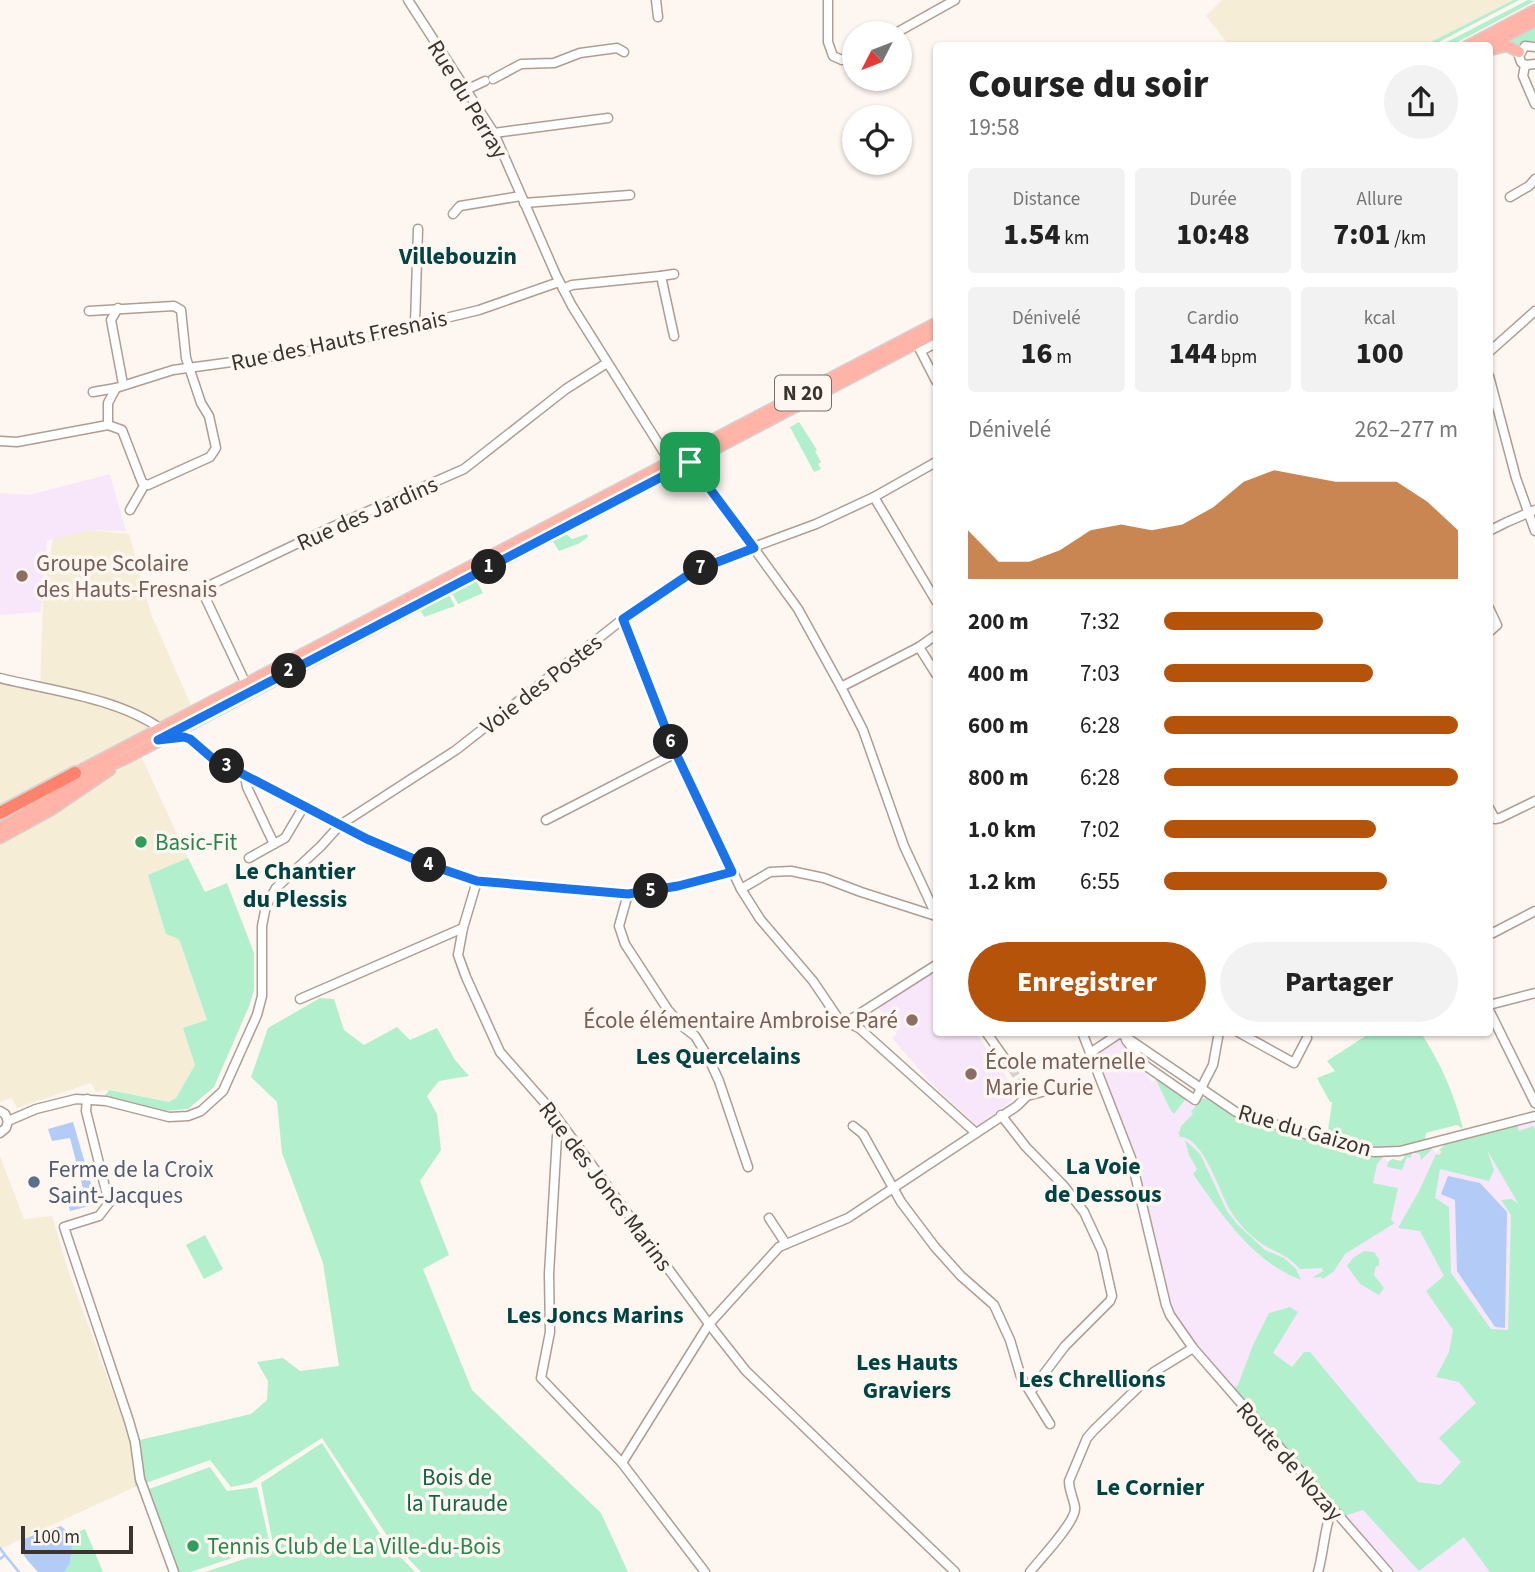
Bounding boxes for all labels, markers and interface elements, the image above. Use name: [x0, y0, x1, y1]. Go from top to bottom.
north arrow: [842, 21, 912, 91]
map controls: [842, 21, 912, 175]
street label: Rue du Perray: [419, 34, 516, 165]
text: Course du soir: [968, 58, 1208, 112]
button: share: [1384, 65, 1458, 139]
button: locate: [842, 105, 912, 175]
text: 19:58: [968, 111, 1019, 144]
text: Distance: [1013, 186, 1080, 213]
text: Durée: [1189, 186, 1237, 213]
text: Allure: [1357, 186, 1403, 213]
text: 1.54: [1003, 213, 1061, 256]
text: 10:48: [1176, 213, 1250, 256]
text: 7:01: [1333, 213, 1391, 256]
text: km: [1061, 225, 1090, 252]
text: /km: [1391, 225, 1426, 252]
district label: Villebouzin: [398, 239, 517, 274]
street label: Rue des Hauts Fresnais: [228, 301, 450, 380]
text: Dénivelé: [1012, 305, 1081, 332]
text: Cardio: [1187, 305, 1239, 332]
text: kcal: [1364, 305, 1396, 332]
text: 16: [1021, 332, 1053, 375]
text: 144: [1169, 332, 1217, 375]
text: 100: [1356, 332, 1404, 375]
text: m: [1053, 344, 1072, 371]
text: bpm: [1217, 344, 1257, 371]
road number: N 20: [775, 376, 831, 410]
text: Dénivelé: [968, 413, 1051, 446]
text: 262–277 m: [1355, 413, 1458, 446]
pin: [660, 432, 720, 492]
icon: arrive: [671, 443, 709, 481]
street label: Rue des Jardins: [292, 468, 443, 559]
place label: Groupe Scolaire des Hauts-Fresnais: [36, 547, 217, 606]
pin: 1: [472, 550, 506, 584]
pin: 7: [684, 550, 718, 586]
text: 1: [483, 553, 494, 580]
text: 7: [695, 554, 706, 581]
marker: Groupe Scolaire des Hauts-Fresnais: [14, 568, 30, 584]
text: 200 m: [968, 605, 1029, 638]
text: 7:32: [1080, 605, 1120, 638]
street label: Voie des Postes: [473, 626, 609, 743]
pin: 2: [272, 654, 306, 688]
text: 2: [283, 657, 294, 684]
text: 400 m: [968, 657, 1029, 690]
text: 7:03: [1080, 657, 1120, 690]
text: 600 m: [968, 709, 1029, 742]
text: 6:28: [1080, 709, 1120, 742]
pin: 6: [654, 724, 688, 760]
text: 6: [665, 728, 676, 755]
pin: 3: [210, 748, 244, 784]
text: 3: [221, 752, 232, 779]
text: 800 m: [968, 761, 1029, 794]
text: 6:28: [1080, 761, 1120, 794]
text: 1.0 km: [968, 813, 1036, 846]
text: 7:02: [1080, 813, 1120, 846]
place label: Basic-Fit: [155, 826, 238, 859]
marker: Basic-Fit: [133, 834, 149, 850]
pin: 4: [412, 848, 446, 882]
text: 4: [423, 851, 434, 878]
district label: Le Chantier du Plessis: [234, 854, 356, 917]
text: 1.2 km: [968, 865, 1036, 898]
text: 6:55: [1080, 865, 1120, 898]
pin: 5: [634, 874, 668, 908]
text: 5: [645, 877, 656, 904]
button: Enregistrer: [968, 942, 1206, 1022]
button: Partager: [1220, 942, 1458, 1022]
place label: École élémentaire Ambroise Paré: [583, 1004, 898, 1037]
marker: École élémentaire Ambroise Paré: [904, 1012, 920, 1028]
district label: Les Quercelains: [635, 1039, 801, 1074]
place label: École maternelle Marie Curie: [985, 1045, 1146, 1104]
marker: École maternelle Marie Curie: [963, 1066, 979, 1082]
street label: Rue des Joncs Marins: [531, 1095, 680, 1278]
street label: Rue du Gaizon: [1234, 1096, 1376, 1165]
district label: La Voie de Dessous: [1044, 1149, 1162, 1212]
place label: Ferme de la Croix Saint-Jacques: [48, 1153, 214, 1212]
marker: Ferme de la Croix Saint-Jacques: [26, 1174, 42, 1190]
district label: Les Joncs Marins: [506, 1298, 684, 1333]
district label: Les Hauts Graviers: [856, 1345, 958, 1408]
district label: Les Chrellions: [1018, 1362, 1166, 1397]
street label: Route de Nozay: [1228, 1394, 1351, 1529]
park label: Bois de la Turaude: [406, 1461, 508, 1520]
district label: Le Cornier: [1096, 1470, 1205, 1505]
scale bar: [21, 1523, 133, 1555]
text: 100 m: [32, 1524, 80, 1551]
place label: Tennis Club de La Ville-du-Bois: [207, 1530, 501, 1563]
marker: Tennis Club de La Ville-du-Bois: [185, 1538, 201, 1554]

